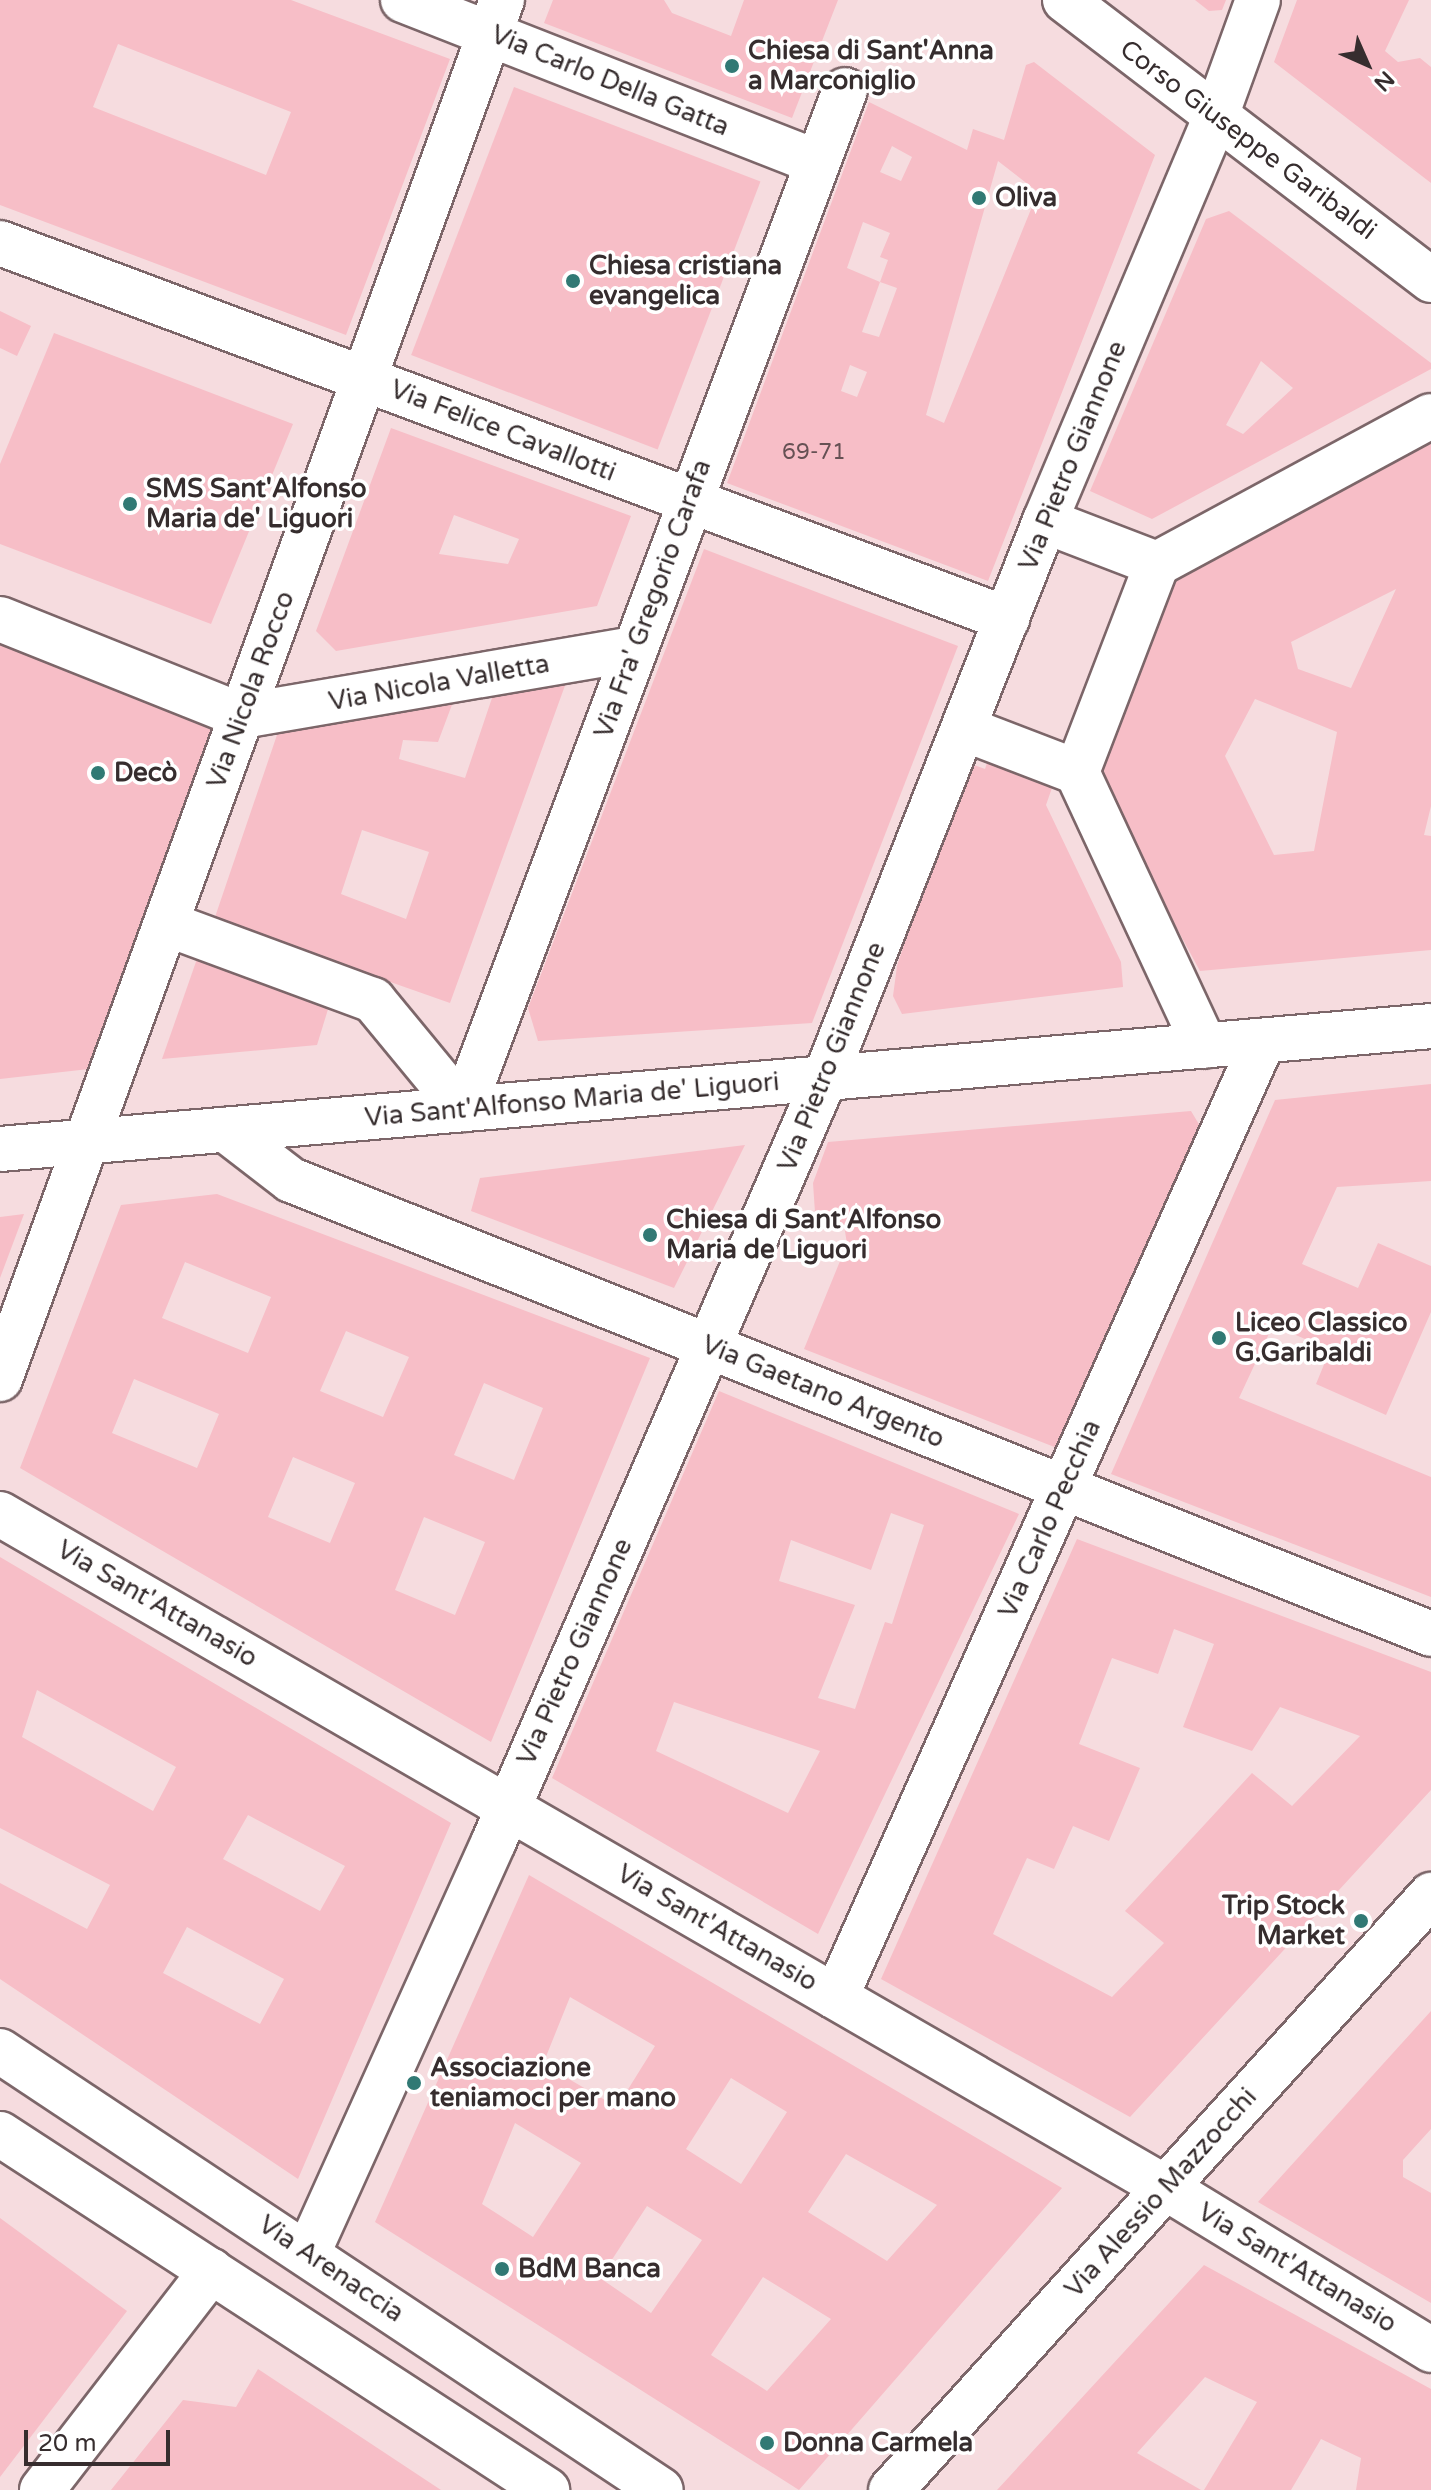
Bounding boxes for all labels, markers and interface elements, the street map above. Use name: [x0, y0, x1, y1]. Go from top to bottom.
street label: Via Carlo Della Gatta: [486, 19, 734, 143]
north arrow: [1327, 24, 1407, 104]
street label: Corso Giuseppe Garibaldi: [1114, 33, 1382, 247]
place label: Chiesa di Sant'Anna a Marconiglio: [748, 35, 994, 96]
marker: Chiesa di Sant'Anna a Marconiglio: [723, 57, 741, 75]
text: N: [1369, 66, 1399, 96]
place label: Oliva: [995, 182, 1057, 214]
marker: Oliva: [970, 189, 988, 207]
place label: Chiesa cristiana evangelica: [589, 250, 782, 312]
marker: Chiesa cristiana evangelica: [564, 272, 582, 290]
street label: Via Pietro Giannone: [1013, 337, 1133, 575]
street label: Via Felice Cavallotti: [386, 374, 620, 488]
house number: 69-71: [782, 440, 846, 466]
street label: Via Fra' Gregorio Carafa: [588, 456, 718, 742]
place label: SMS Sant'Alfonso Maria de' Liguori: [146, 473, 367, 534]
marker: SMS Sant'Alfonso Maria de' Liguori: [121, 495, 139, 513]
street label: Via Nicola Rocco: [201, 587, 301, 793]
street label: Via Nicola Valletta: [326, 648, 552, 718]
place label: Decò: [114, 757, 177, 789]
marker: Decò: [89, 764, 107, 782]
street label: Via Pietro Giannone: [772, 938, 892, 1176]
street label: Via Sant'Alfonso Maria de' Liguori: [363, 1066, 781, 1134]
place label: Chiesa di Sant'Alfonso Maria de Liguori: [666, 1204, 941, 1266]
marker: Chiesa di Sant'Alfonso Maria de Liguori: [641, 1226, 659, 1244]
place label: Liceo Classico G.Garibaldi: [1235, 1307, 1408, 1368]
street label: Via Gaetano Argento: [697, 1329, 949, 1455]
marker: Liceo Classico G.Garibaldi: [1210, 1329, 1228, 1347]
street label: Via Carlo Pecchia: [992, 1415, 1108, 1623]
street label: Via Sant'Attanasio: [51, 1534, 263, 1674]
street label: Via Pietro Giannone: [511, 1534, 639, 1770]
street label: Via Sant'Attanasio: [611, 1858, 823, 1998]
place label: Trip Stock Market: [1222, 1890, 1345, 1952]
marker: Trip Stock Market: [1352, 1912, 1370, 1930]
place label: Associazione teniamoci per mano: [430, 2052, 676, 2114]
marker: Associazione teniamoci per mano: [405, 2074, 423, 2092]
street label: Via Alessio Mazzocchi: [1059, 2082, 1263, 2304]
street label: Via Sant'Attanasio: [1192, 2196, 1402, 2340]
street label: Via Arenaccia: [253, 2209, 409, 2329]
place label: BdM Banca: [518, 2253, 661, 2285]
marker: BdM Banca: [493, 2260, 511, 2278]
scale bar: [28, 2414, 174, 2464]
place label: Donna Carmela: [783, 2427, 973, 2459]
text: 20 m: [38, 2429, 96, 2458]
marker: Donna Carmela: [758, 2434, 776, 2452]

